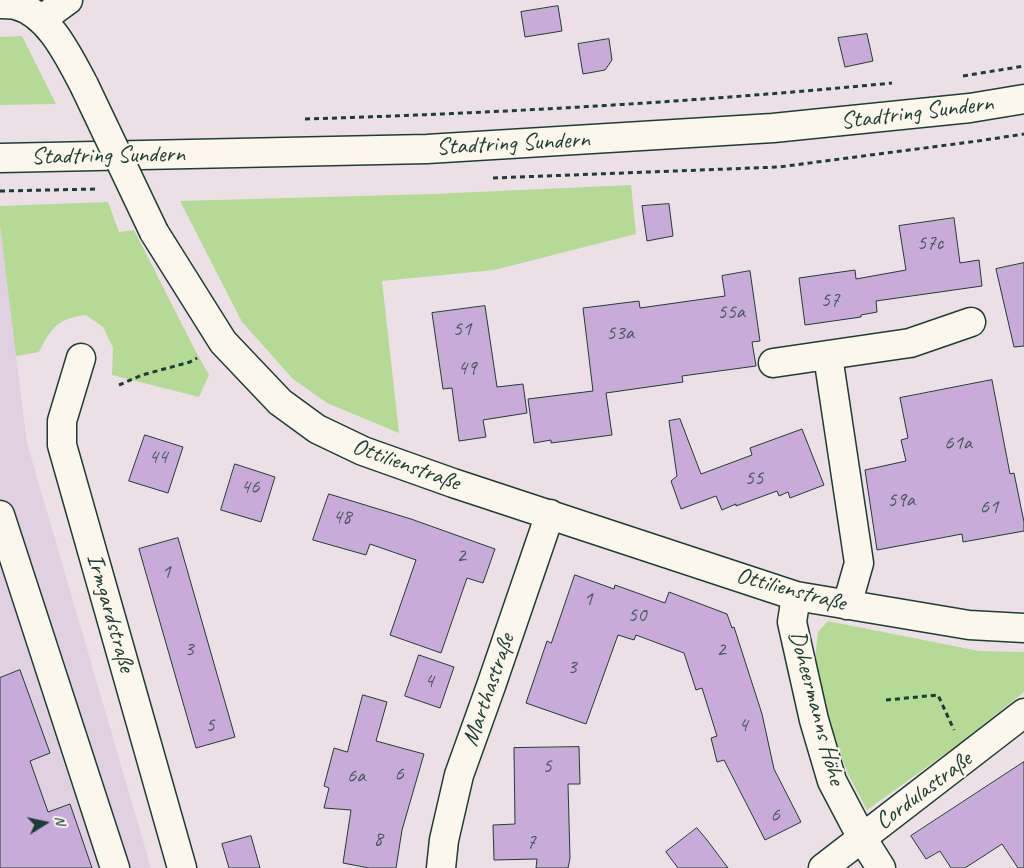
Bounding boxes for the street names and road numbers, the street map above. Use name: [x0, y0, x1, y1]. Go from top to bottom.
street label: Stadtring Sundern: [839, 89, 995, 137]
street label: Stadtring Sundern: [435, 126, 591, 162]
street label: Stadtring Sundern: [31, 140, 185, 172]
street label: Ottilienstraße: [348, 432, 464, 498]
street label: Irmgardstraße: [79, 551, 141, 675]
street label: Ottilienstraße: [733, 562, 849, 618]
street label: Doheermanns Höhe: [782, 628, 850, 788]
street label: Marthastraße: [456, 630, 522, 750]
street label: Cordulastraße: [870, 745, 978, 837]

